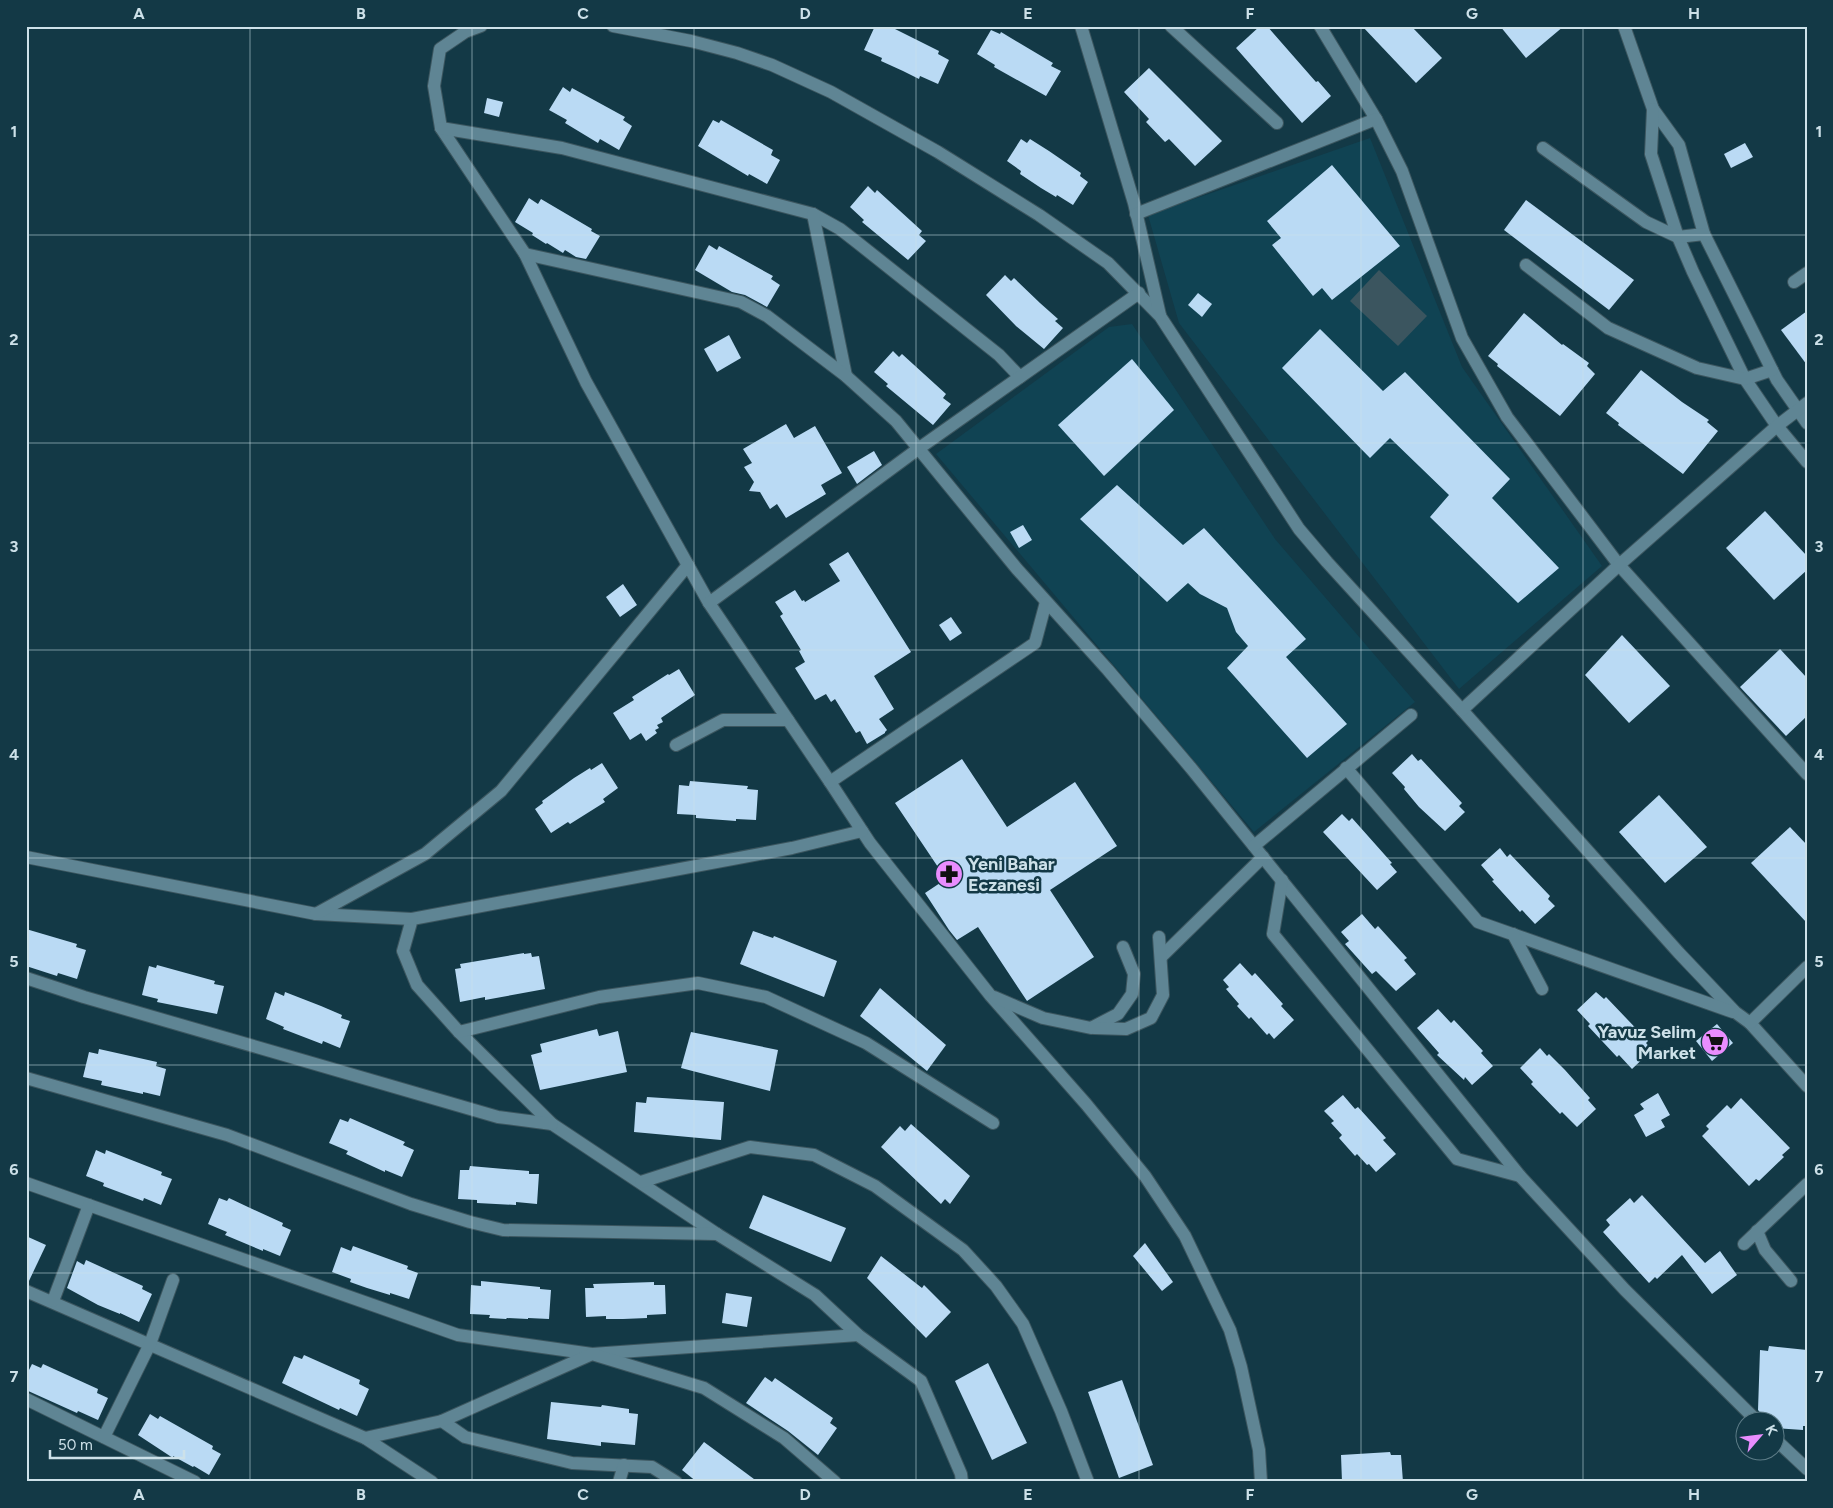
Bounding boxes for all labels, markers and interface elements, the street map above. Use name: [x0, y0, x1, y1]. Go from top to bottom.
text: A: [133, 4, 145, 23]
text: B: [356, 4, 366, 23]
text: C: [577, 4, 589, 23]
text: D: [799, 4, 811, 23]
text: E: [1023, 4, 1033, 23]
text: F: [1246, 4, 1255, 23]
text: G: [1466, 4, 1478, 23]
text: H: [1688, 4, 1700, 23]
text: 1: [11, 122, 17, 141]
text: 1: [1816, 122, 1822, 141]
text: 2: [9, 330, 19, 349]
text: 2: [1814, 330, 1824, 349]
text: 3: [10, 537, 19, 556]
text: 3: [1815, 537, 1824, 556]
text: 4: [9, 745, 19, 764]
text: 4: [1814, 745, 1824, 764]
place label: Yeni Bahar Eczanesi: [968, 853, 1055, 896]
pharmacy icon: Yeni Bahar Eczanesi: [934, 859, 964, 889]
text: 5: [9, 952, 19, 971]
text: 5: [1814, 952, 1824, 971]
place label: Yavuz Selim Market: [1598, 1021, 1696, 1064]
supermarket icon: Yavuz Selim Market: [1700, 1027, 1730, 1057]
text: 6: [9, 1160, 19, 1179]
text: 6: [1814, 1160, 1824, 1179]
text: 7: [10, 1367, 19, 1386]
text: 7: [1815, 1367, 1824, 1386]
north arrow: [1736, 1410, 1786, 1460]
text: K: [1761, 1422, 1781, 1439]
scale bar: [50, 1428, 184, 1460]
text: 50 m: [58, 1436, 93, 1454]
text: A: [133, 1485, 145, 1504]
text: B: [356, 1485, 366, 1504]
text: C: [577, 1485, 589, 1504]
text: D: [799, 1485, 811, 1504]
text: E: [1023, 1485, 1033, 1504]
text: F: [1246, 1485, 1255, 1504]
text: G: [1466, 1485, 1478, 1504]
text: H: [1688, 1485, 1700, 1504]

